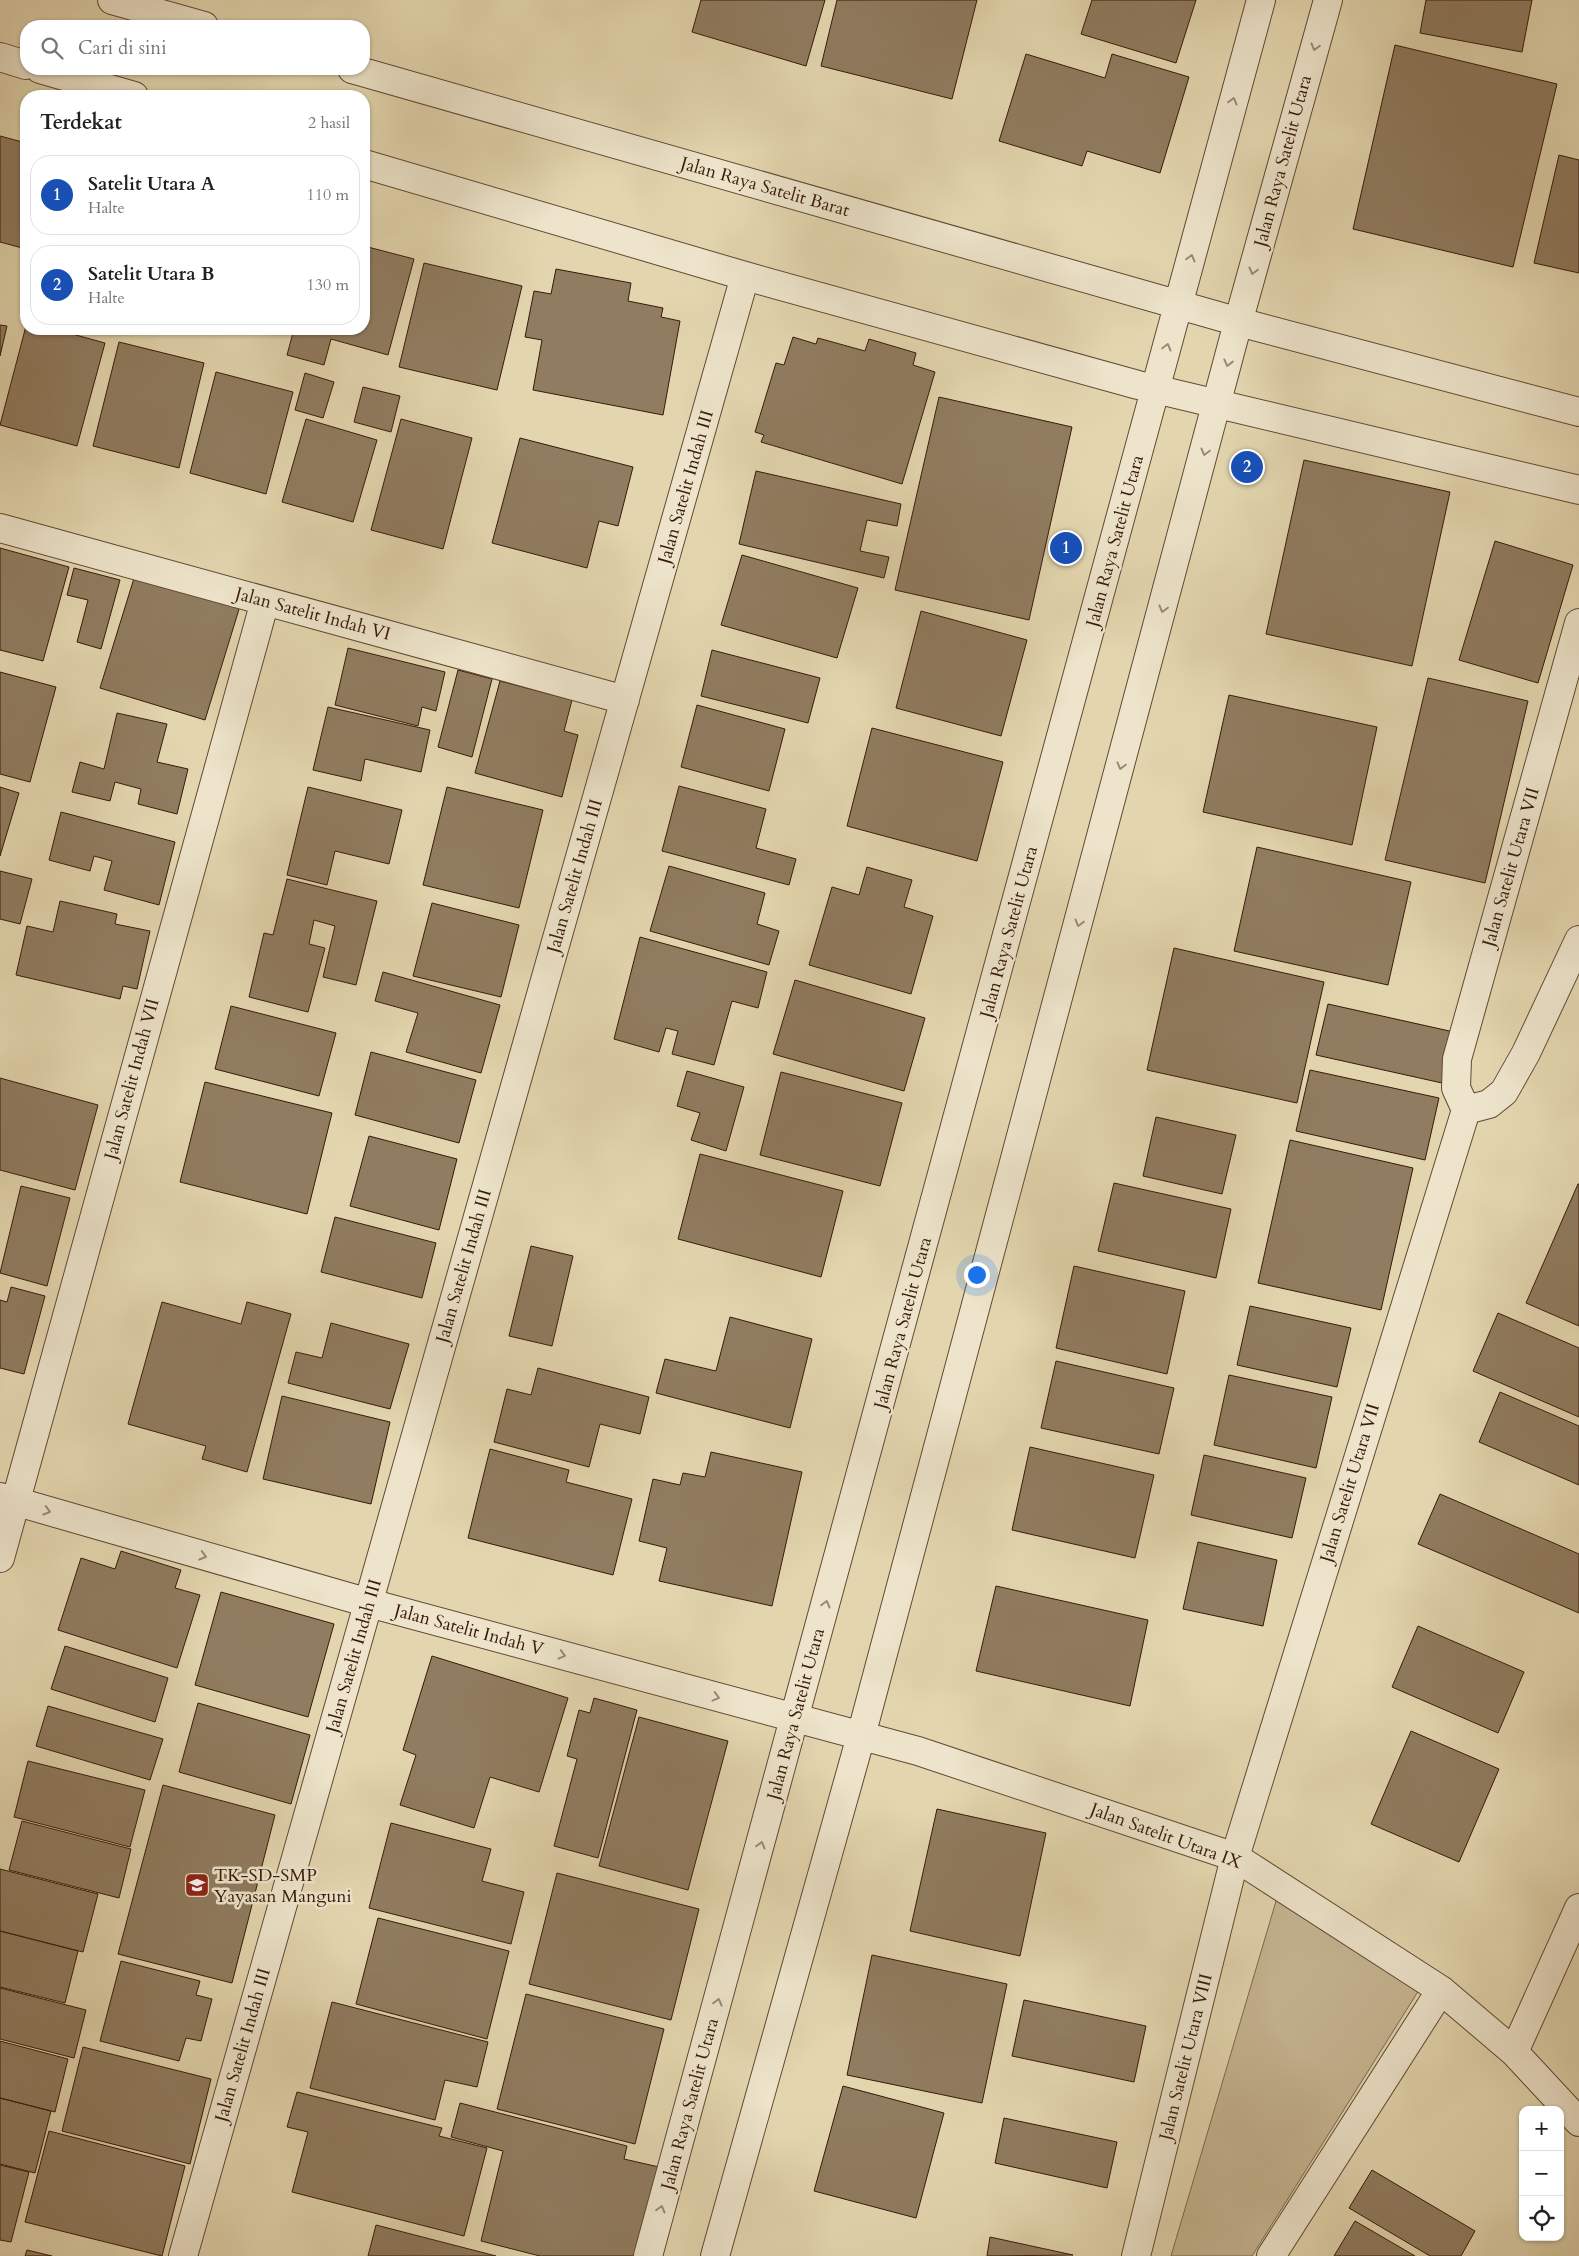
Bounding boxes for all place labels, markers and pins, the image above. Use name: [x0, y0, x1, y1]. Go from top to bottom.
pin: 2: [1231, 448, 1263, 486]
pin: 1: [1050, 529, 1082, 567]
place label: TK-SD-SMP Yayasan Manguni: [214, 1863, 352, 1909]
school or university icon: TK-SD-SMP Yayasan Manguni: [184, 1872, 210, 1898]

